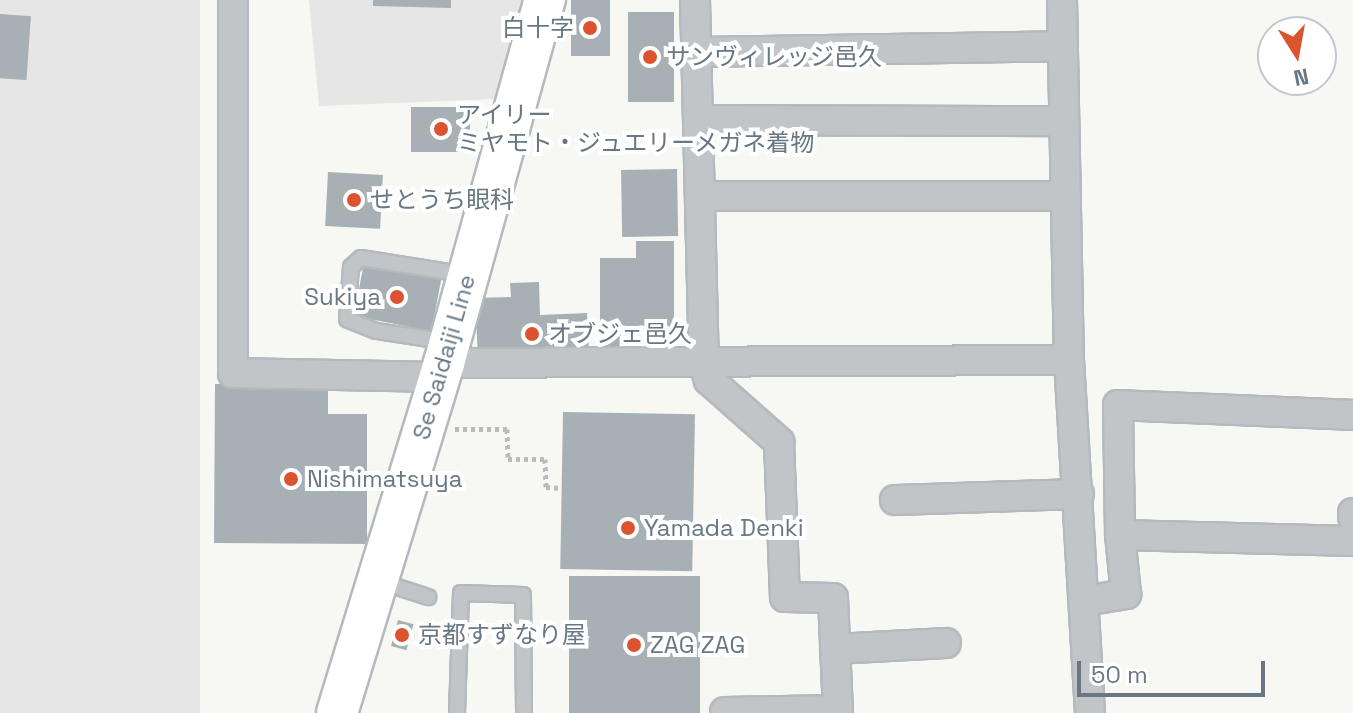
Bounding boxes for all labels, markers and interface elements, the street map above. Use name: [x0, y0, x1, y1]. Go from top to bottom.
place label: 白十字: [502, 14, 574, 42]
north arrow: [1257, 16, 1337, 96]
marker: 白十字: [581, 19, 599, 37]
place label: サンヴィレッジ邑久: [666, 43, 882, 71]
marker: サンヴィレッジ邑久: [641, 48, 659, 66]
text: N: [1291, 62, 1311, 93]
place label: アイリー ミヤモト・ジュエリーメガネ着物: [457, 101, 817, 157]
marker: アイリー ミヤモト・ジュエリーメガネ着物: [432, 120, 450, 138]
place label: せとうち眼科: [370, 186, 514, 214]
marker: せとうち眼科: [345, 191, 363, 209]
street label: Se Saidaiji Line: [407, 271, 481, 443]
place label: Sukiya: [304, 283, 381, 311]
marker: Sukiya: [388, 288, 406, 306]
place label: オブジェ邑久: [548, 320, 692, 348]
marker: オブジェ邑久: [523, 325, 541, 343]
place label: Nishimatsuya: [307, 465, 463, 493]
marker: Nishimatsuya: [282, 470, 300, 488]
place label: Yamada Denki: [644, 514, 804, 542]
marker: Yamada Denki: [619, 519, 637, 537]
place label: 京都すずなり屋: [418, 621, 586, 649]
marker: 京都すずなり屋: [393, 626, 411, 644]
place label: ZAG ZAG: [650, 631, 745, 659]
marker: ZAG ZAG: [625, 636, 643, 654]
scale bar: [1081, 645, 1269, 695]
text: 50 m: [1091, 659, 1148, 690]

